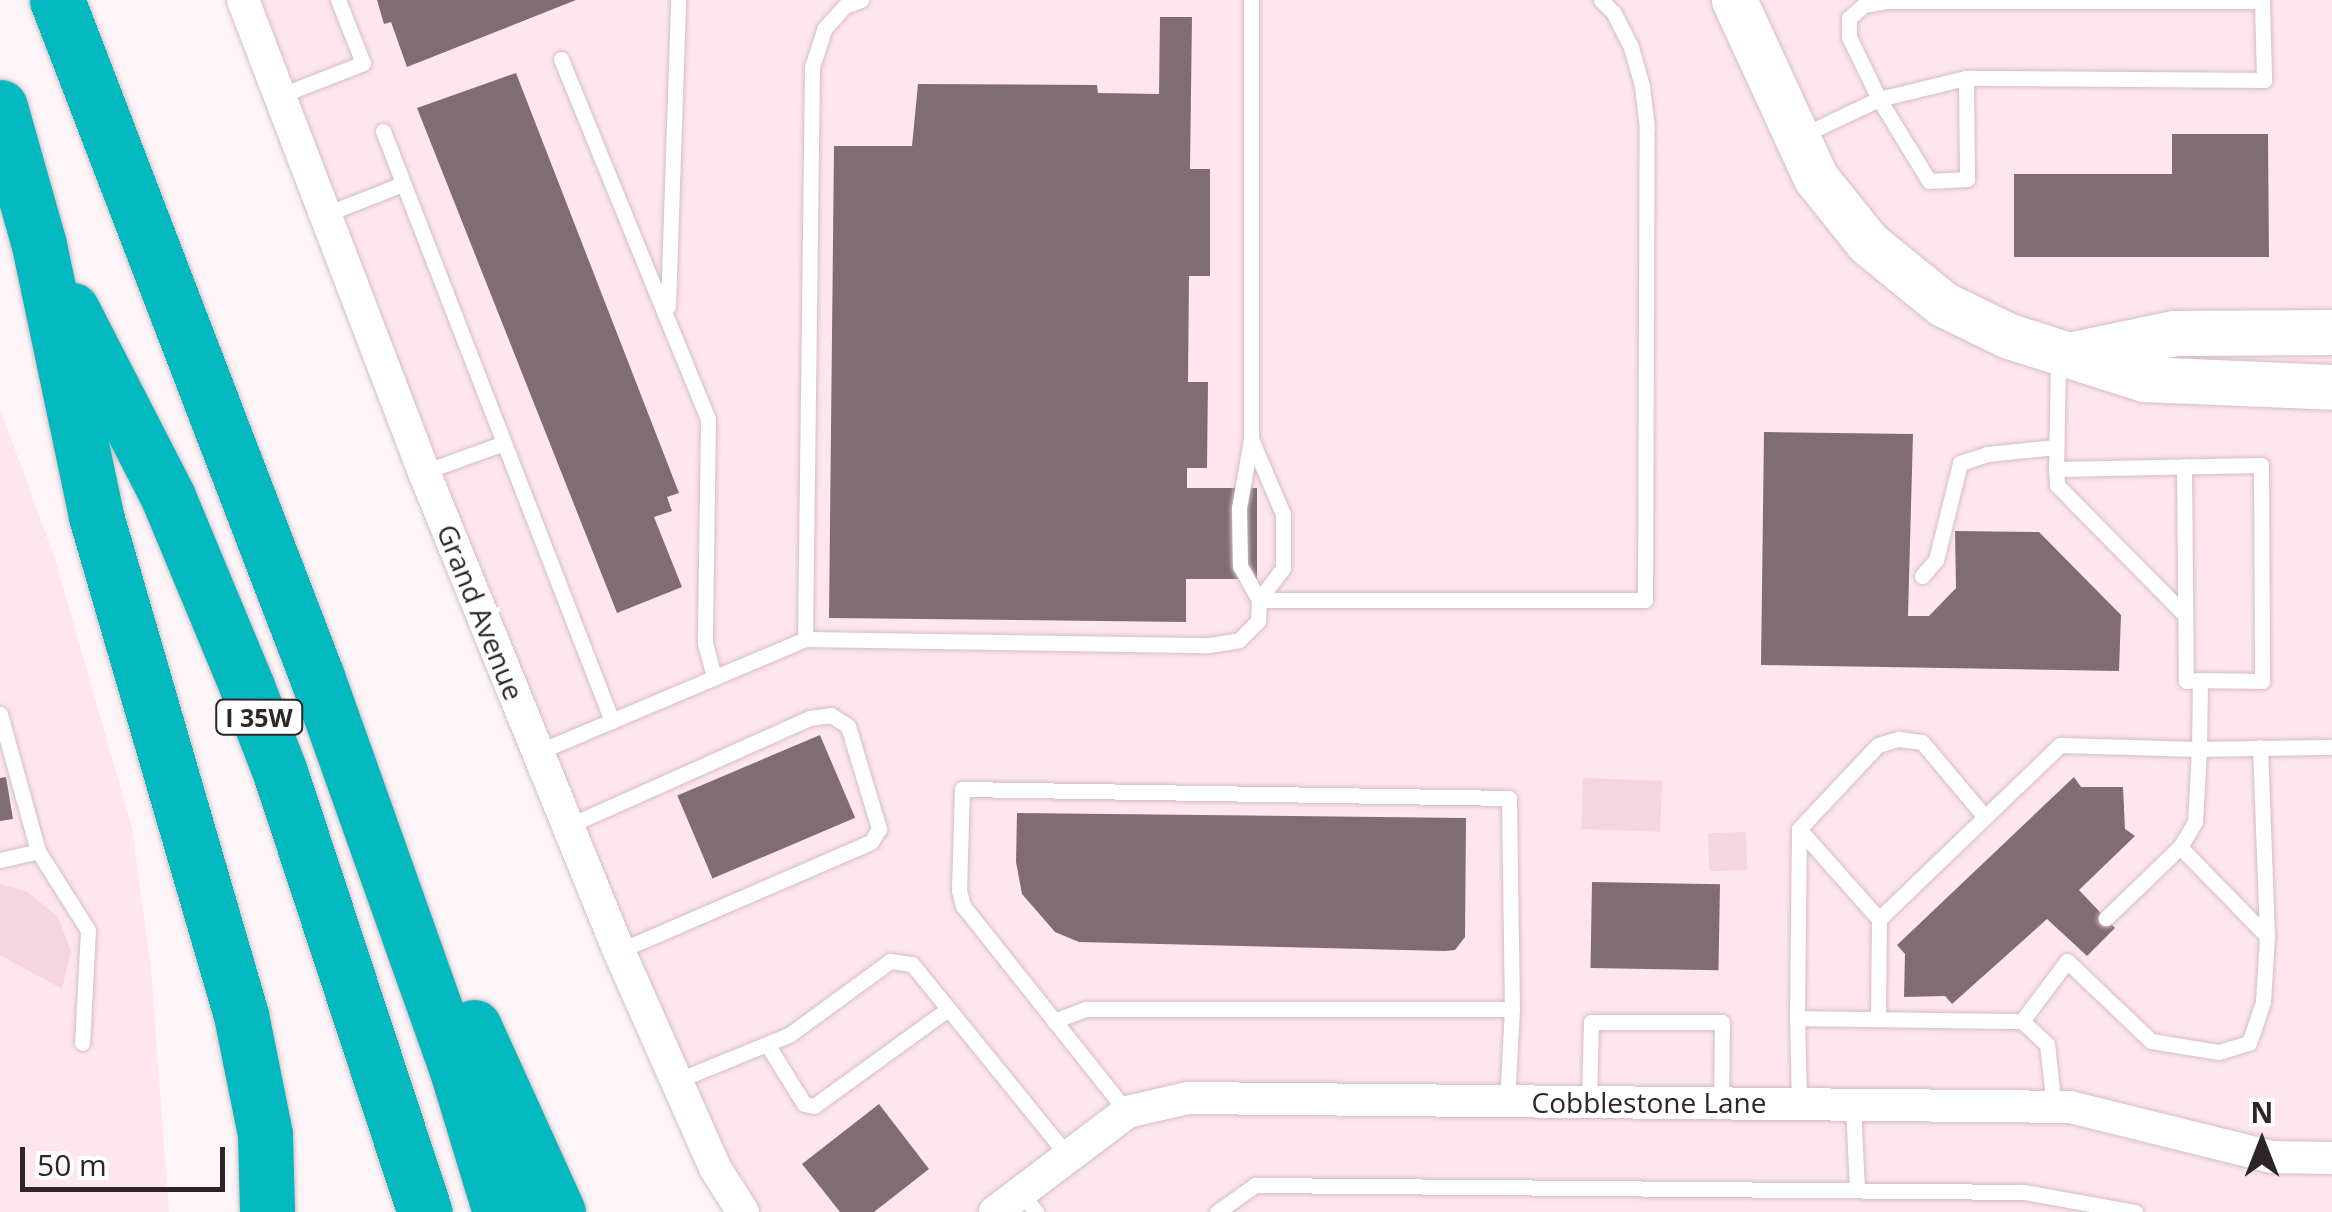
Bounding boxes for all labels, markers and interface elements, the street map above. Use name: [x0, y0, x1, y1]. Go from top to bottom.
street label: Grand Avenue: [431, 519, 531, 705]
road number: I 35W: [214, 697, 304, 737]
street label: Cobblestone Lane: [1532, 1085, 1766, 1119]
north arrow: [2212, 1092, 2312, 1192]
text: N: [2251, 1093, 2273, 1131]
scale bar: [25, 1127, 230, 1189]
text: 50 m: [37, 1144, 107, 1185]

